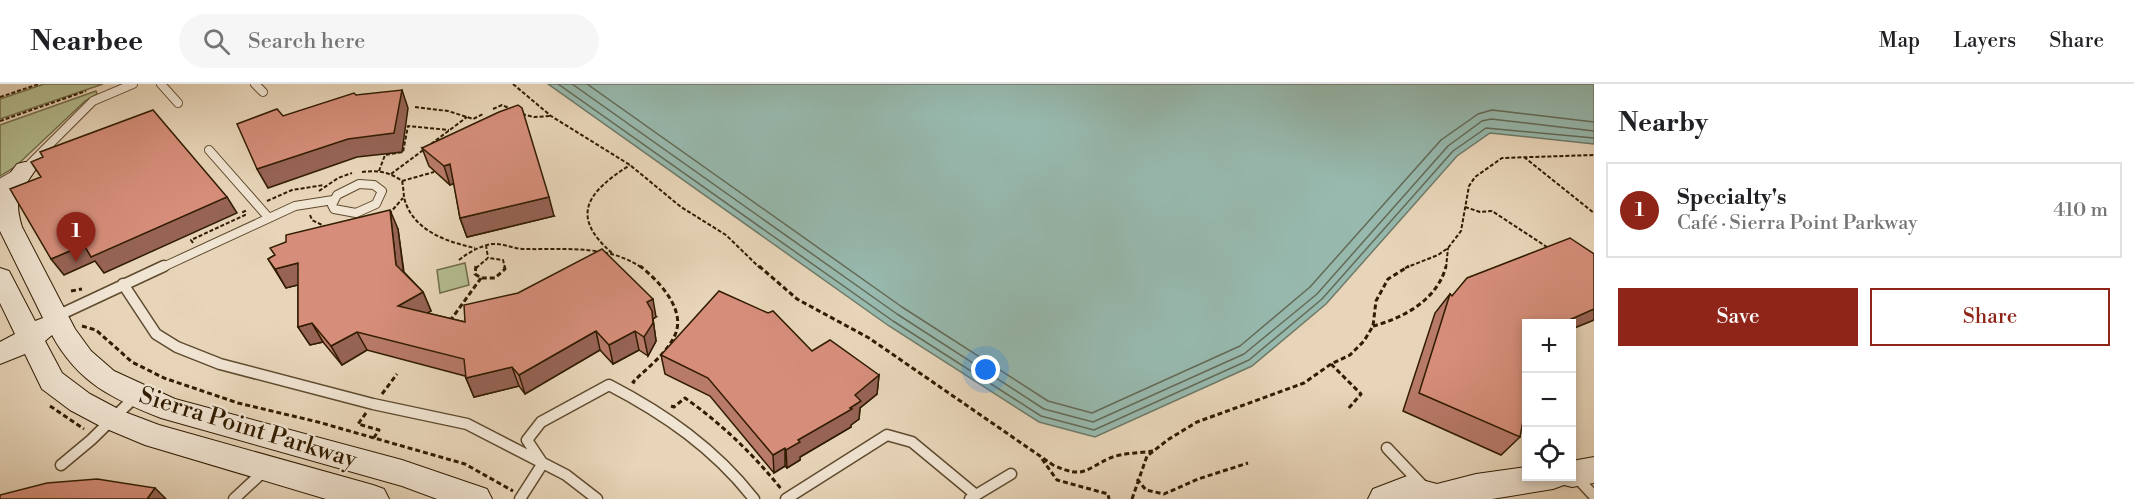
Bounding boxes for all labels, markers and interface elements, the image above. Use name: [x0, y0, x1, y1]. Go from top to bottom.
search box: [179, 14, 599, 68]
text: Nearbee: [30, 24, 143, 59]
icon: search: [200, 25, 233, 58]
text: Search here: [248, 28, 365, 55]
text: Map: [1879, 28, 1920, 54]
text: Layers: [1953, 28, 2016, 54]
text: Share: [2049, 28, 2104, 54]
text: Nearby: [1618, 107, 1708, 139]
text: Specialty's: [1677, 184, 1787, 211]
text: 1: [1635, 198, 1644, 223]
text: 410 m: [2053, 198, 2108, 223]
text: Café · Sierra Point Parkway: [1677, 211, 1918, 236]
pin: 1: [56, 212, 96, 262]
button: Save: [1618, 288, 1858, 346]
button: Share: [1870, 288, 2110, 346]
map controls: [1522, 319, 1576, 481]
button: +: [1522, 319, 1576, 373]
your location: [971, 355, 1000, 384]
button: −: [1522, 373, 1576, 427]
street label: Sierra Point Parkway: [135, 381, 361, 476]
button: locate: [1522, 427, 1576, 481]

